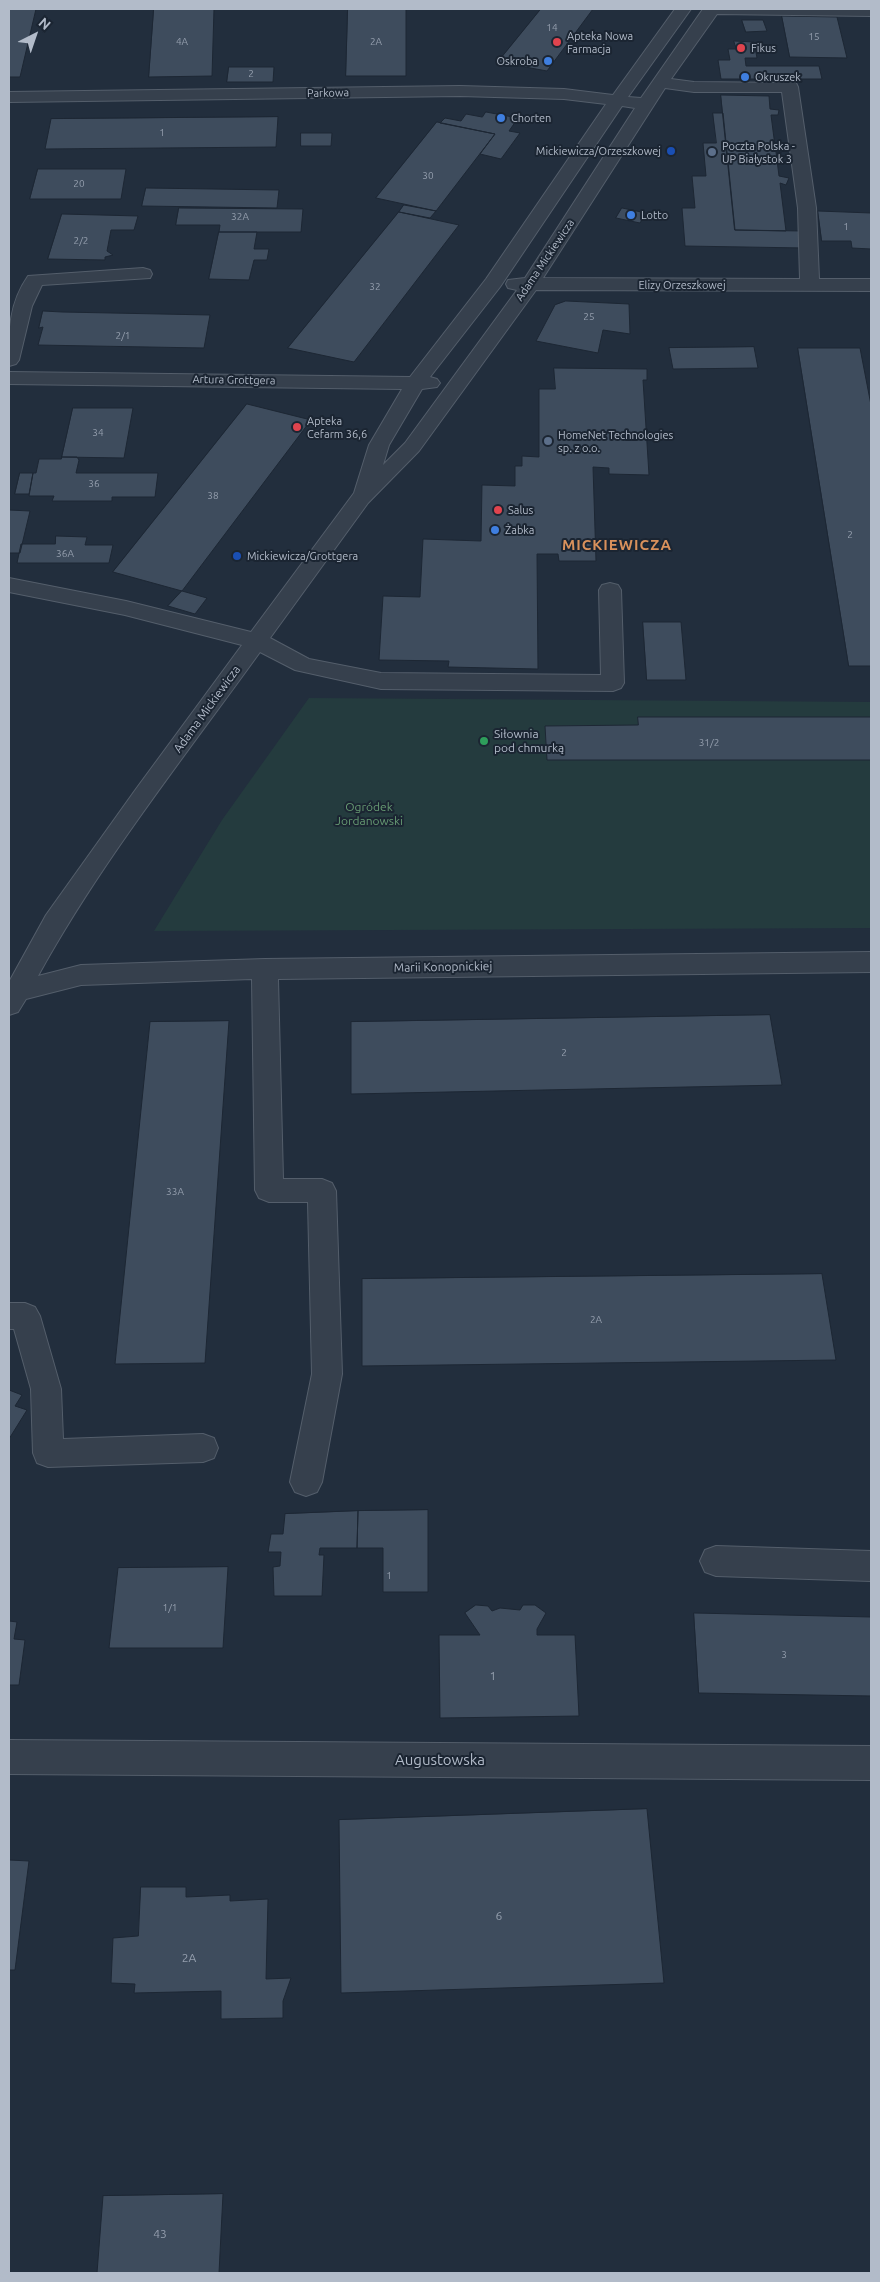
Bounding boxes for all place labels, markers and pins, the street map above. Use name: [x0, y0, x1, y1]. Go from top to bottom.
place label: Apteka Nowa Farmacja: [567, 29, 633, 55]
marker: Apteka Nowa Farmacja: [551, 36, 563, 48]
place label: Fikus: [751, 41, 776, 55]
marker: Fikus: [735, 42, 747, 54]
place label: Oskroba: [496, 54, 538, 68]
marker: Oskroba: [542, 55, 554, 67]
place label: Okruszek: [755, 70, 801, 84]
marker: Okruszek: [739, 71, 751, 83]
place label: Chorten: [511, 111, 551, 125]
marker: Chorten: [495, 112, 507, 124]
place label: Poczta Polska - UP Białystok 3: [722, 139, 795, 165]
place label: Mickiewicza/Orzeszkowej: [536, 144, 661, 158]
marker: Mickiewicza/Orzeszkowej: [665, 145, 677, 157]
marker: Poczta Polska - UP Białystok 3: [706, 146, 718, 158]
place label: Lotto: [641, 208, 668, 222]
marker: Lotto: [625, 209, 637, 221]
place label: Apteka Cefarm 36,6: [307, 414, 367, 440]
marker: Apteka Cefarm 36,6: [291, 421, 303, 433]
place label: HomeNet Technologies sp. z o.o.: [558, 428, 673, 454]
marker: HomeNet Technologies sp. z o.o.: [542, 435, 554, 447]
place label: Salus: [508, 503, 533, 517]
marker: Salus: [492, 504, 504, 516]
place label: Żabka: [505, 523, 535, 537]
marker: Żabka: [489, 524, 501, 536]
place label: Mickiewicza/Grottgera: [247, 549, 358, 563]
marker: Mickiewicza/Grottgera: [231, 550, 243, 562]
place label: Siłownia pod chmurką: [494, 727, 564, 755]
marker: Siłownia pod chmurką: [478, 735, 490, 747]

